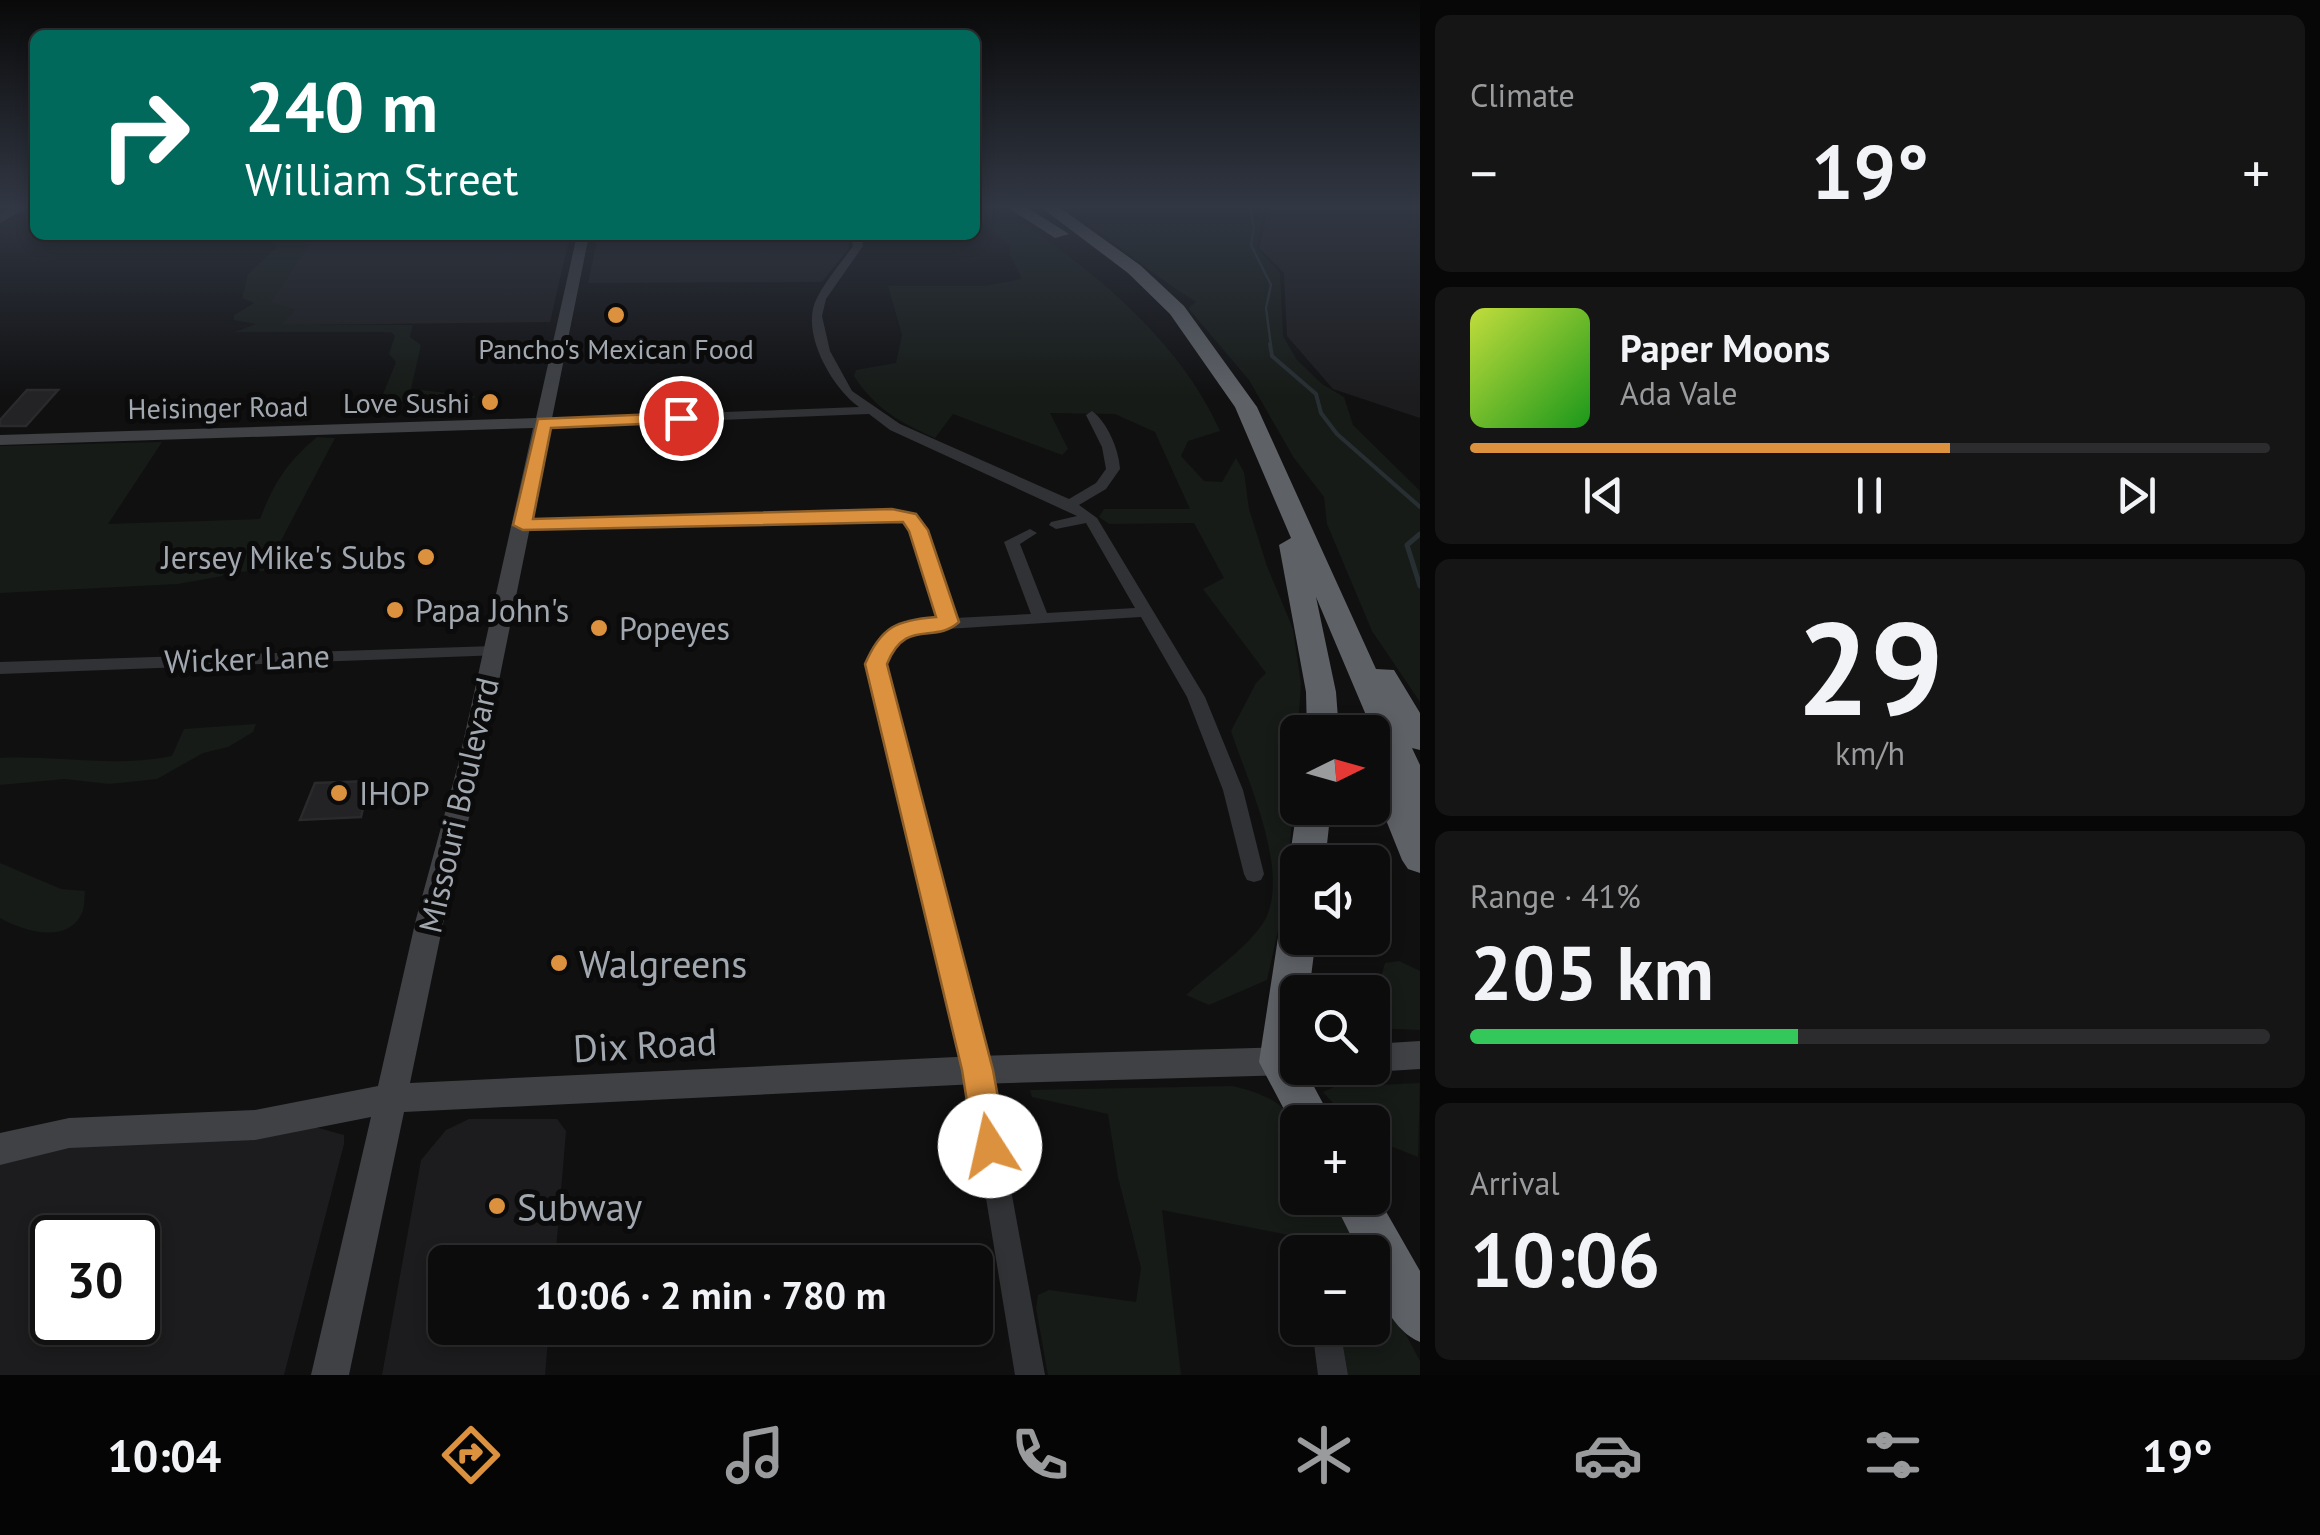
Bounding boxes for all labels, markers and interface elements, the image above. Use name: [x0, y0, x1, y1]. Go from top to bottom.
text: 240 m: [245, 61, 438, 151]
icon: right: [80, 70, 210, 200]
text: Climate: [1470, 74, 1575, 116]
text: 19°: [1811, 123, 1929, 220]
text: −: [1470, 137, 1498, 208]
text: +: [2242, 137, 2270, 208]
text: William Street: [245, 149, 518, 207]
marker: Pancho's Mexican Food: [605, 304, 627, 326]
text: Paper Moons: [1620, 323, 1830, 372]
place label: Pancho's Mexican Food: [478, 330, 754, 367]
text: Ada Vale: [1620, 372, 1737, 414]
pin: [639, 376, 724, 461]
place label: Love Sushi: [343, 384, 470, 421]
street label: Heisinger Road: [127, 387, 309, 427]
marker: Love Sushi: [479, 391, 501, 413]
icon: arrive: [654, 391, 709, 446]
icon: previous: [1576, 468, 1631, 523]
icon: pause: [1842, 468, 1897, 523]
icon: next: [2109, 468, 2164, 523]
place label: Jersey Mike's Subs: [160, 536, 406, 578]
marker: Jersey Mike's Subs: [415, 546, 437, 568]
text: 29: [1796, 583, 1944, 751]
place label: Papa John's: [415, 589, 569, 631]
marker: Papa John's: [384, 599, 406, 621]
place label: Popeyes: [619, 607, 730, 649]
marker: Popeyes: [588, 617, 610, 639]
street label: Wicker Lane: [163, 634, 331, 682]
street label: Missouri Boulevard: [408, 673, 508, 937]
north arrow: [1280, 715, 1390, 825]
map controls: [1280, 715, 1390, 1345]
text: km/h: [1835, 732, 1905, 774]
place label: IHOP: [359, 772, 430, 814]
marker: IHOP: [328, 782, 350, 804]
button: sound: [1280, 845, 1390, 955]
text: Range · 41%: [1470, 875, 1641, 917]
text: 205 km: [1470, 924, 1714, 1021]
place label: Walgreens: [579, 939, 747, 988]
marker: Walgreens: [548, 952, 570, 974]
button: search: [1280, 975, 1390, 1085]
street label: Dix Road: [572, 1016, 718, 1072]
position arrow: [938, 1094, 1042, 1198]
button: +: [1280, 1105, 1390, 1215]
text: Arrival: [1470, 1162, 1560, 1204]
place label: Subway: [517, 1182, 643, 1231]
marker: Subway: [486, 1195, 508, 1217]
text: 10:06: [1470, 1211, 1660, 1308]
speed limit sign: 30: [30, 1215, 160, 1345]
button: −: [1280, 1235, 1390, 1345]
text: 10:06 · 2 min · 780 m: [535, 1270, 886, 1319]
icon: directions: [436, 1420, 506, 1490]
icon: music: [720, 1420, 790, 1490]
icon: phone: [1005, 1420, 1075, 1490]
icon: climate: [1289, 1420, 1359, 1490]
icon: car: [1573, 1420, 1643, 1490]
icon: filters: [1858, 1420, 1928, 1490]
text: 10:04: [107, 1426, 221, 1484]
text: 19°: [2142, 1426, 2213, 1484]

